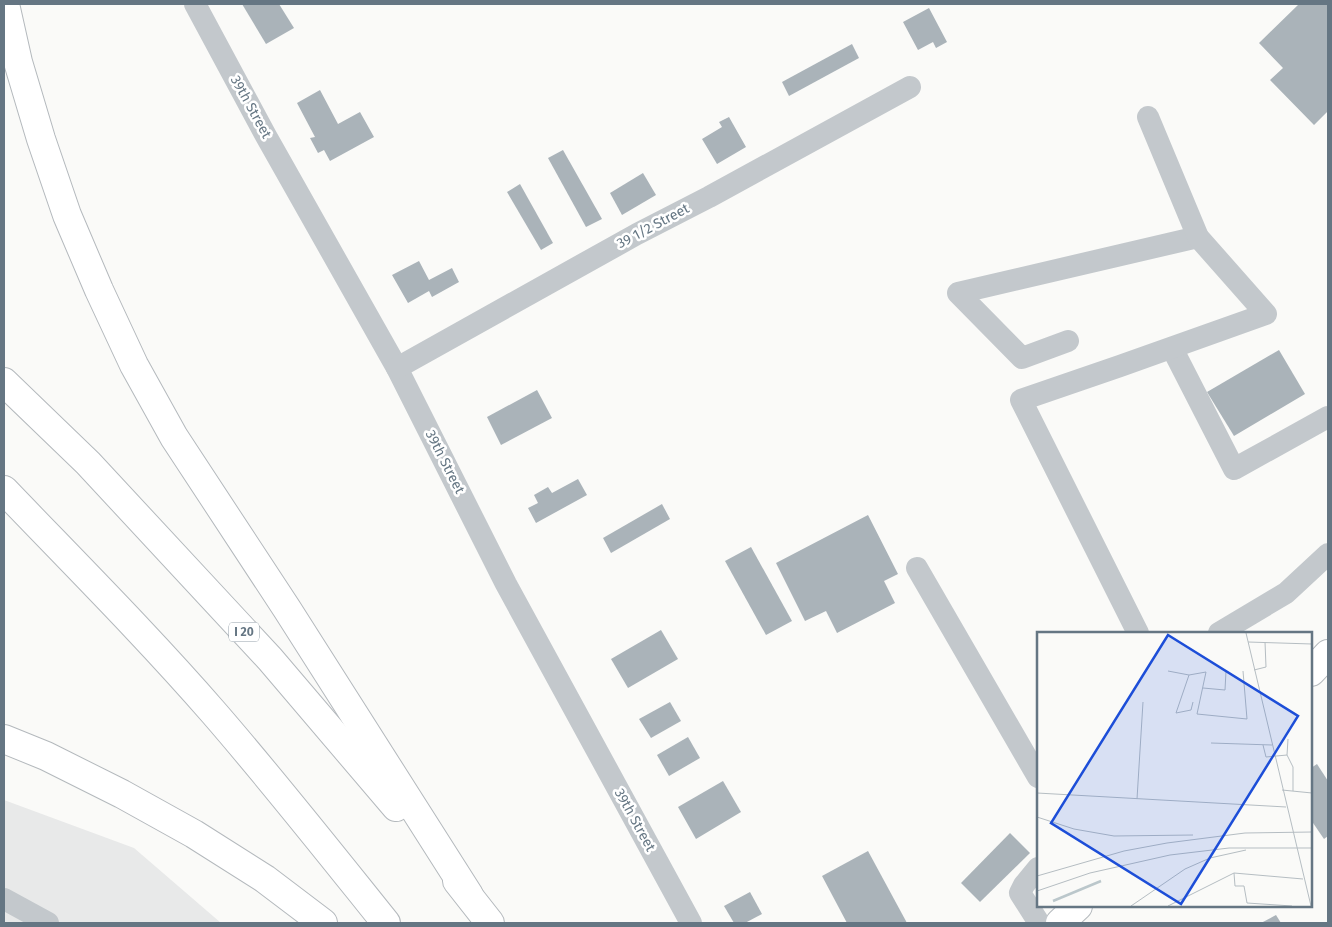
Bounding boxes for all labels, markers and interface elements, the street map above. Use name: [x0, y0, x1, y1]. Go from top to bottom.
street label: 39th Street: [227, 73, 276, 142]
street label: 39 1/2 Street: [614, 199, 693, 252]
street label: 39th Street: [422, 427, 469, 497]
road number: I 20: [229, 622, 259, 642]
inset map: [1037, 632, 1312, 907]
street label: 39th Street: [611, 786, 660, 855]

